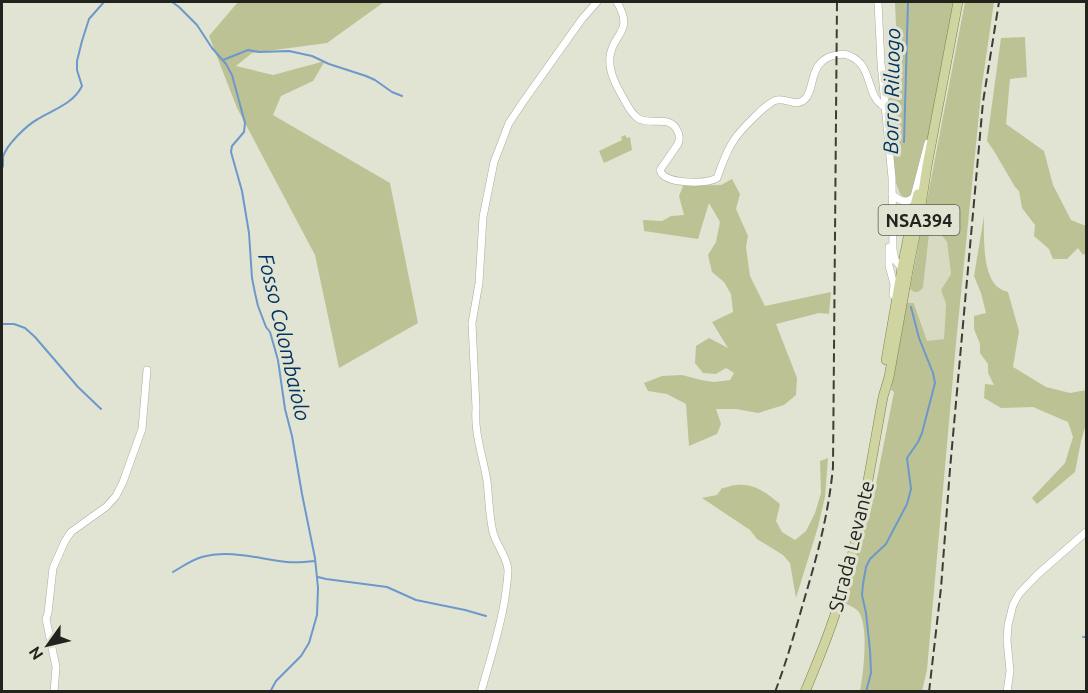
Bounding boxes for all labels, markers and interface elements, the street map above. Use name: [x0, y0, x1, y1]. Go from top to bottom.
water label: Borro Riluogo: [878, 28, 904, 154]
road number: NSA394: [878, 205, 960, 235]
water label: Fosso Colombaiolo: [254, 251, 316, 423]
street label: Strada Levante: [824, 478, 878, 614]
north arrow: [18, 615, 78, 675]
text: N: [25, 643, 46, 663]

